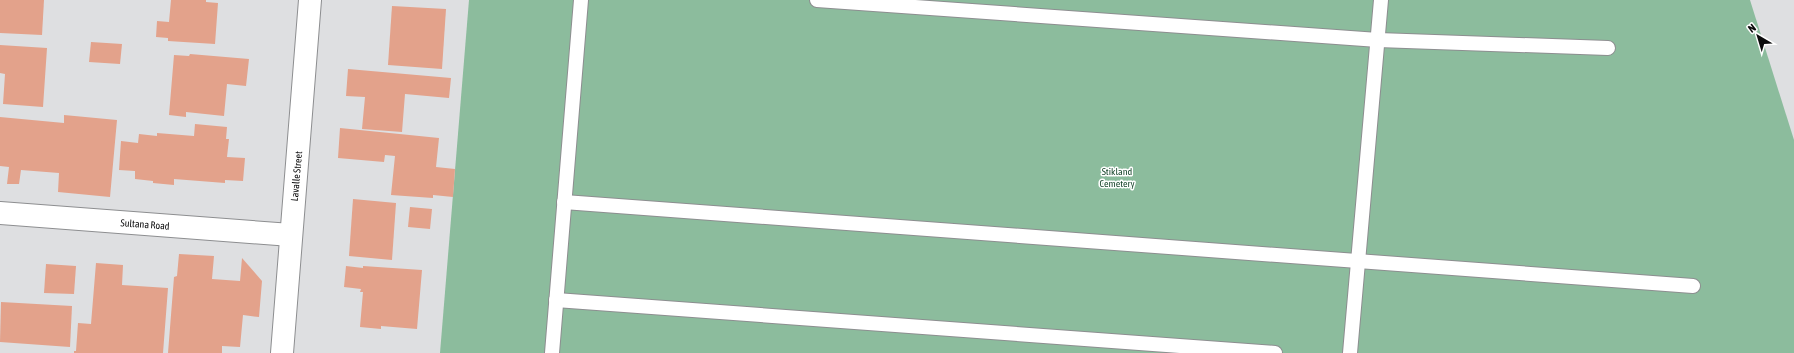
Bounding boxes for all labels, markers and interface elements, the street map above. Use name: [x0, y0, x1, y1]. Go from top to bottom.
north arrow: [1738, 16, 1778, 56]
text: N: [1746, 21, 1758, 35]
street label: Lavalle Street: [289, 150, 304, 202]
park label: Stikland Cemetery: [1099, 166, 1135, 189]
street label: Sultana Road: [120, 217, 170, 232]

